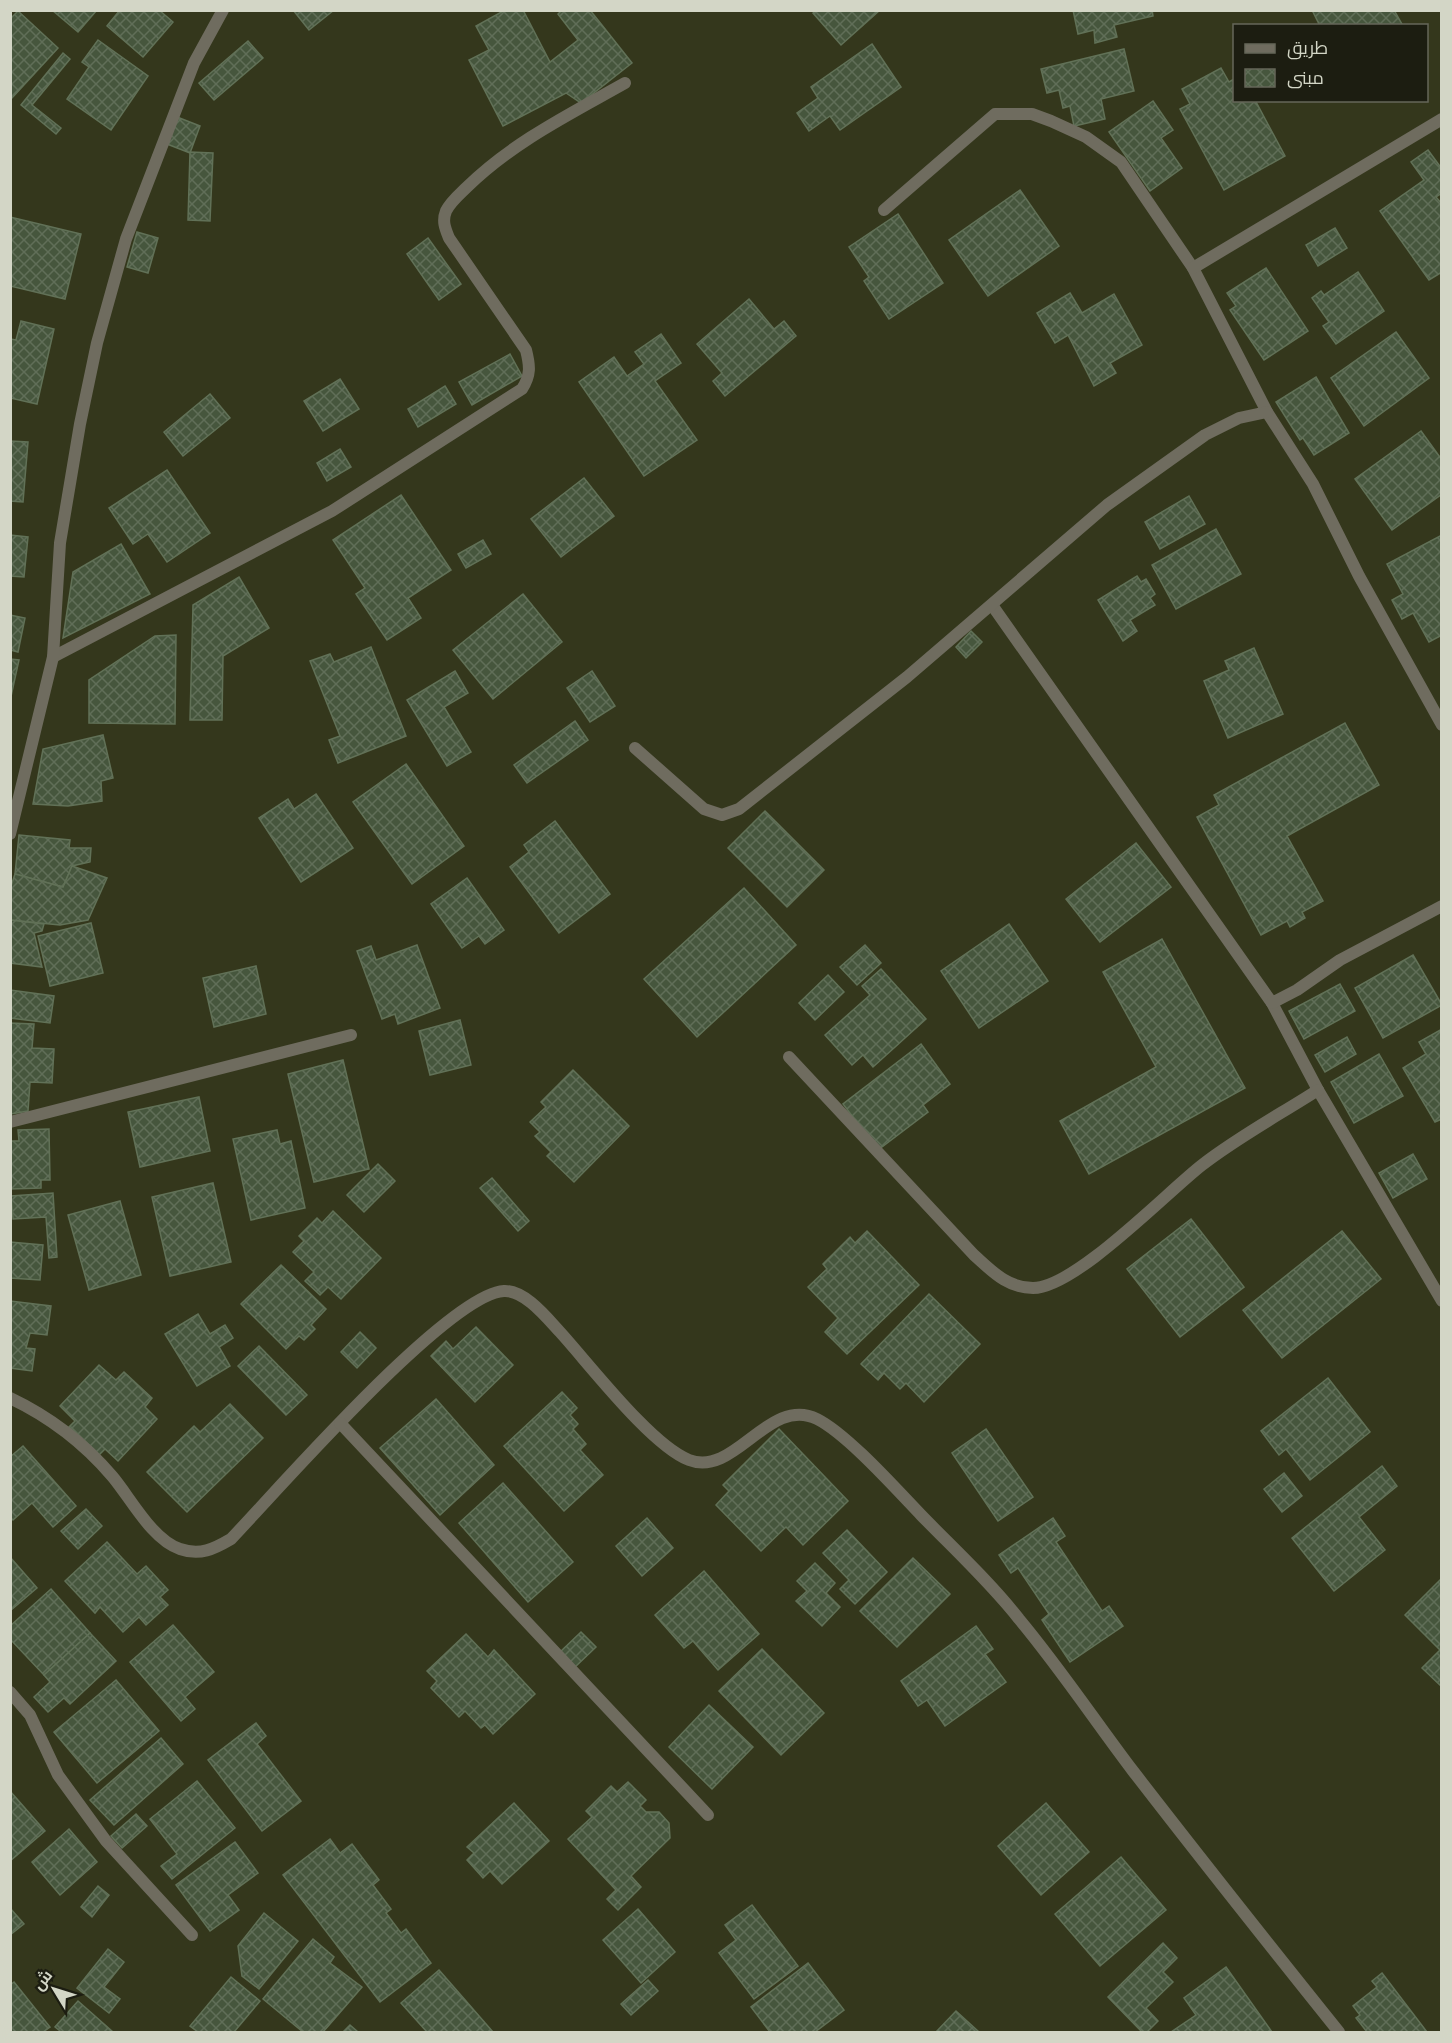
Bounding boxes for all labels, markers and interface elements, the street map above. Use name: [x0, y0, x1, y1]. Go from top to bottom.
legend: [1233, 24, 1428, 102]
text: طريق: [1287, 37, 1328, 60]
text: مبنى: [1287, 67, 1324, 89]
north arrow: [24, 1959, 84, 2019]
text: ش: [29, 1966, 56, 1994]

